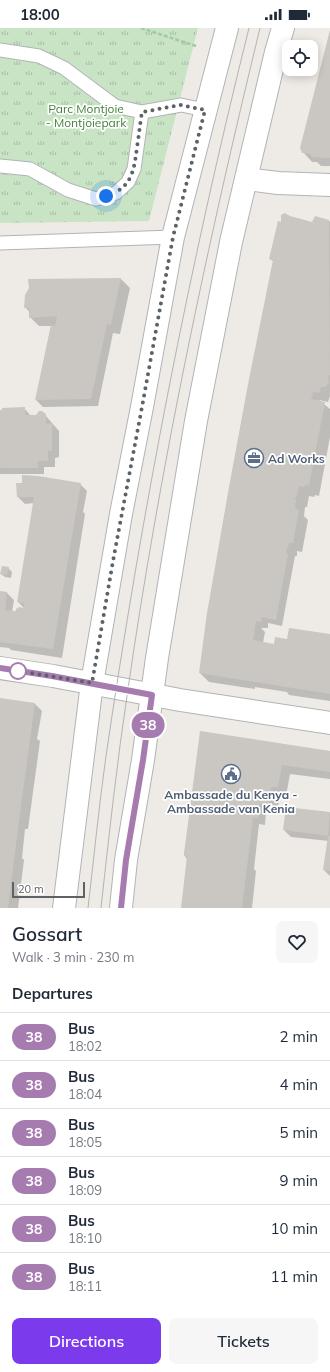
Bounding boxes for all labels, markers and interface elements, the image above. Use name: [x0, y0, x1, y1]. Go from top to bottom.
text: 18:00: [20, 5, 60, 24]
map controls: [282, 40, 318, 76]
button: locate: [282, 40, 318, 76]
park label: Parc Montjoie - Montjoiepark: [46, 101, 127, 130]
your location: [96, 186, 116, 206]
office icon: Ad Works: [243, 447, 265, 469]
place label: Ad Works: [268, 451, 325, 466]
unlabelled marker: [9, 662, 27, 680]
line badge: 38: [130, 712, 166, 738]
text: 38: [140, 716, 156, 734]
public building icon: Ambassade du Kenya - Ambassade van Kenia: [220, 763, 242, 785]
place label: Ambassade du Kenya - Ambassade van Kenia: [164, 787, 298, 816]
scale bar: [12, 880, 85, 899]
text: 20 m: [18, 882, 44, 896]
button: heart: [276, 921, 318, 963]
text: Gossart: [12, 922, 82, 946]
text: Walk · 3 min · 230 m: [12, 949, 134, 965]
text: Departures: [12, 984, 93, 1003]
text: Bus: [68, 1019, 95, 1038]
text: 2 min: [280, 1027, 318, 1046]
text: 38: [26, 1028, 42, 1046]
text: 18:02: [68, 1038, 102, 1054]
text: Bus: [68, 1067, 95, 1086]
text: 4 min: [280, 1075, 318, 1094]
text: 38: [26, 1076, 42, 1094]
text: 18:04: [68, 1086, 102, 1102]
text: Bus: [68, 1115, 95, 1134]
text: 5 min: [280, 1123, 318, 1142]
text: 38: [26, 1124, 42, 1142]
text: 18:05: [68, 1134, 102, 1150]
text: Bus: [68, 1163, 95, 1182]
text: 9 min: [280, 1171, 318, 1190]
text: 38: [26, 1172, 42, 1190]
text: 18:09: [68, 1182, 102, 1198]
text: Bus: [68, 1211, 95, 1230]
text: 10 min: [271, 1219, 318, 1238]
text: 38: [26, 1220, 42, 1238]
text: 18:10: [68, 1230, 102, 1246]
text: Bus: [68, 1259, 95, 1278]
text: 11 min: [271, 1267, 318, 1286]
text: 38: [26, 1268, 42, 1286]
text: 18:11: [68, 1278, 102, 1294]
button: Directions: [12, 1318, 161, 1364]
button: Tickets: [169, 1318, 318, 1364]

